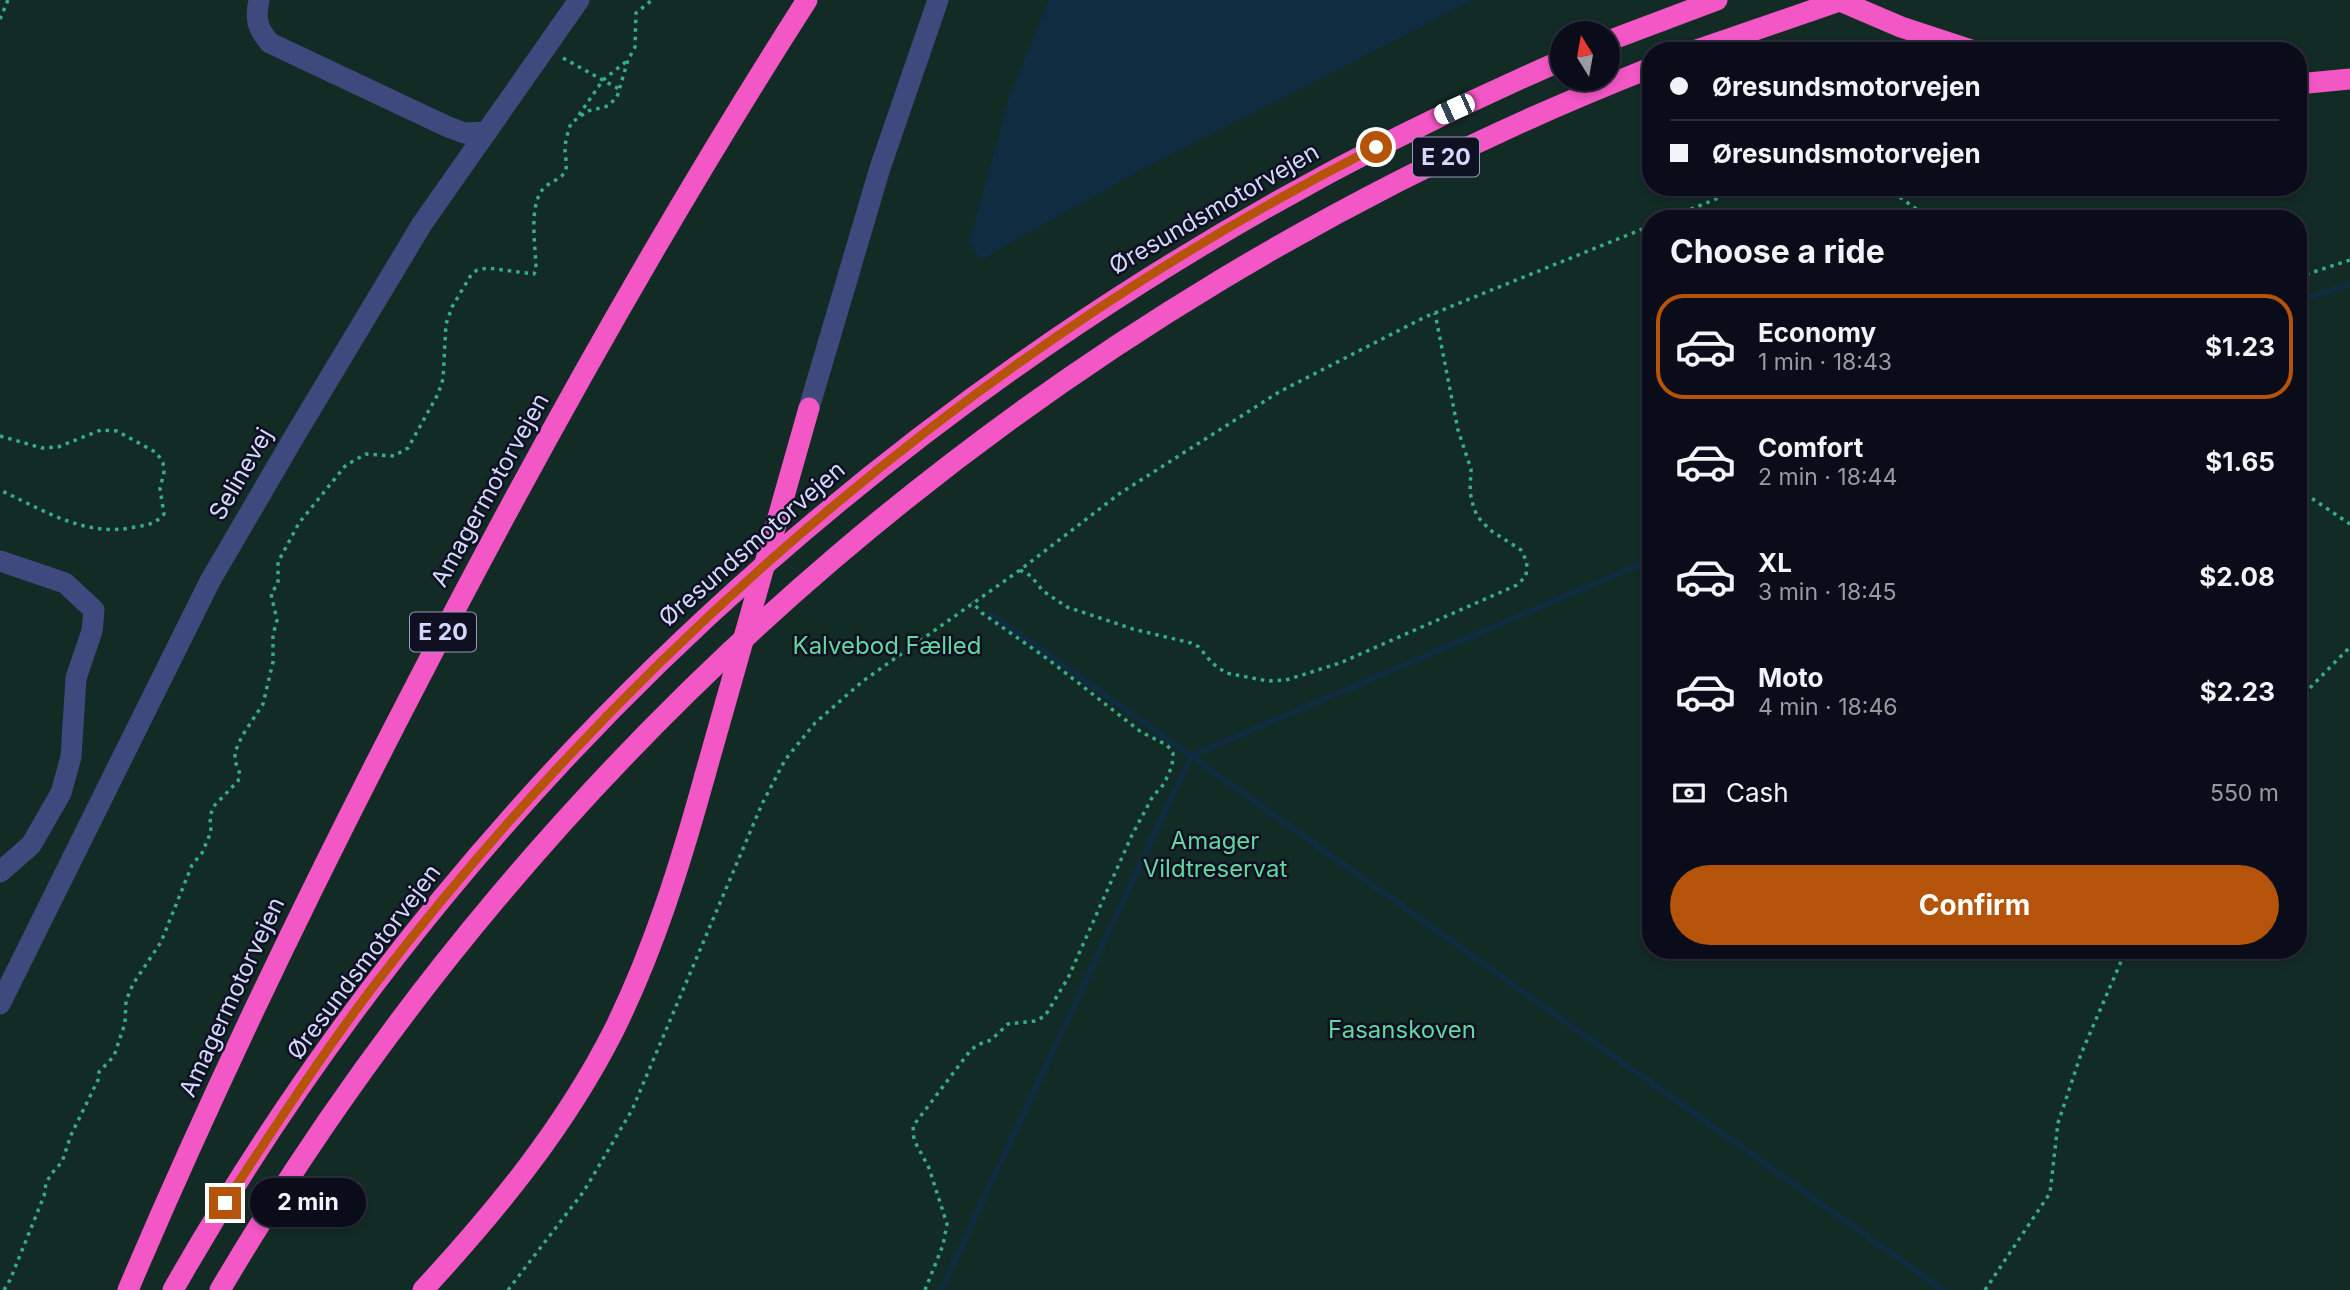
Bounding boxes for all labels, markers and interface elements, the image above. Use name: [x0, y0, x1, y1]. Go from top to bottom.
north arrow: [1550, 21, 1620, 91]
map controls: [1550, 21, 1620, 91]
text: Øresundsmotorvejen: [1712, 71, 1981, 102]
car: [1431, 91, 1478, 127]
route start: [1360, 131, 1392, 163]
street label: Øresundsmotorvejen: [1104, 137, 1324, 280]
road number: E 20: [1413, 138, 1479, 176]
text: Øresundsmotorvejen: [1712, 138, 1981, 169]
text: Choose a ride: [1670, 232, 1885, 271]
icon: car: [1674, 315, 1737, 378]
text: Economy: [1758, 317, 1876, 348]
text: $1.23: [2205, 331, 2275, 362]
text: 1 min · 18:43: [1758, 348, 1892, 376]
street label: Amagermotorvejen: [424, 388, 555, 592]
street label: Selinevej: [203, 423, 279, 525]
icon: car: [1674, 430, 1737, 493]
text: Comfort: [1758, 432, 1863, 463]
text: $1.65: [2205, 446, 2275, 477]
street label: Øresundsmotorvejen: [653, 455, 851, 632]
text: 2 min · 18:44: [1758, 463, 1897, 491]
icon: car: [1674, 545, 1737, 608]
text: XL: [1758, 547, 1792, 578]
text: $2.08: [2199, 561, 2275, 592]
text: 3 min · 18:45: [1758, 578, 1897, 606]
road number: E 20: [410, 612, 476, 652]
park label: Kalvebod Fælled: [793, 631, 982, 660]
icon: car: [1674, 660, 1737, 723]
text: Moto: [1758, 662, 1823, 693]
text: $2.23: [2200, 676, 2275, 707]
text: 4 min · 18:46: [1758, 693, 1898, 721]
icon: cash: [1670, 774, 1708, 812]
text: Cash: [1726, 777, 1789, 808]
text: 550 m: [2210, 779, 2279, 807]
park label: Amager Vildtreservat: [1143, 826, 1287, 883]
street label: Øresundsmotorvejen: [281, 858, 447, 1065]
button: Confirm: [1670, 865, 2279, 945]
street label: Amagermotorvejen: [173, 892, 291, 1101]
park label: Fasanskoven: [1328, 1015, 1476, 1044]
callout: 2 min: [250, 1178, 365, 1228]
route end: [209, 1187, 241, 1219]
text: 2 min: [277, 1188, 339, 1216]

